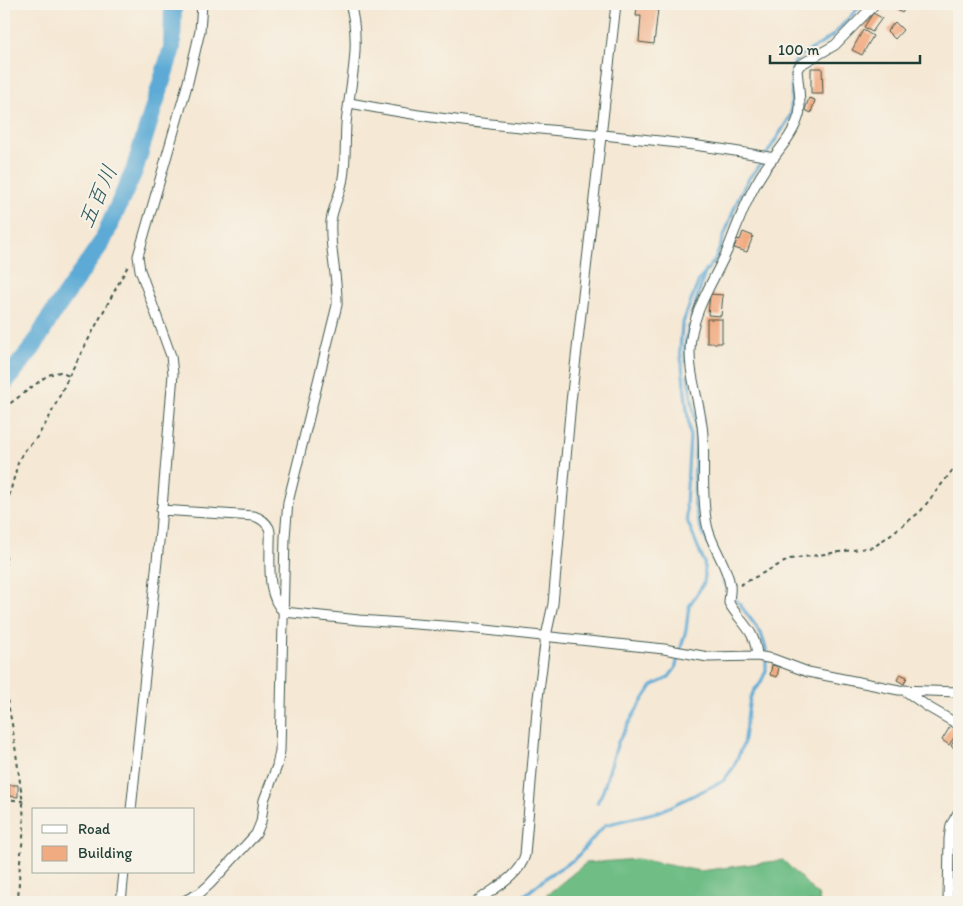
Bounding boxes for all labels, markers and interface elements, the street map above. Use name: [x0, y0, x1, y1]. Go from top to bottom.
scale bar: [770, 32, 920, 64]
text: 100 m: [778, 41, 820, 59]
water label: 五百川: [72, 161, 123, 232]
legend: [32, 808, 195, 874]
text: Road: [78, 820, 111, 838]
text: Building: [78, 844, 132, 862]

